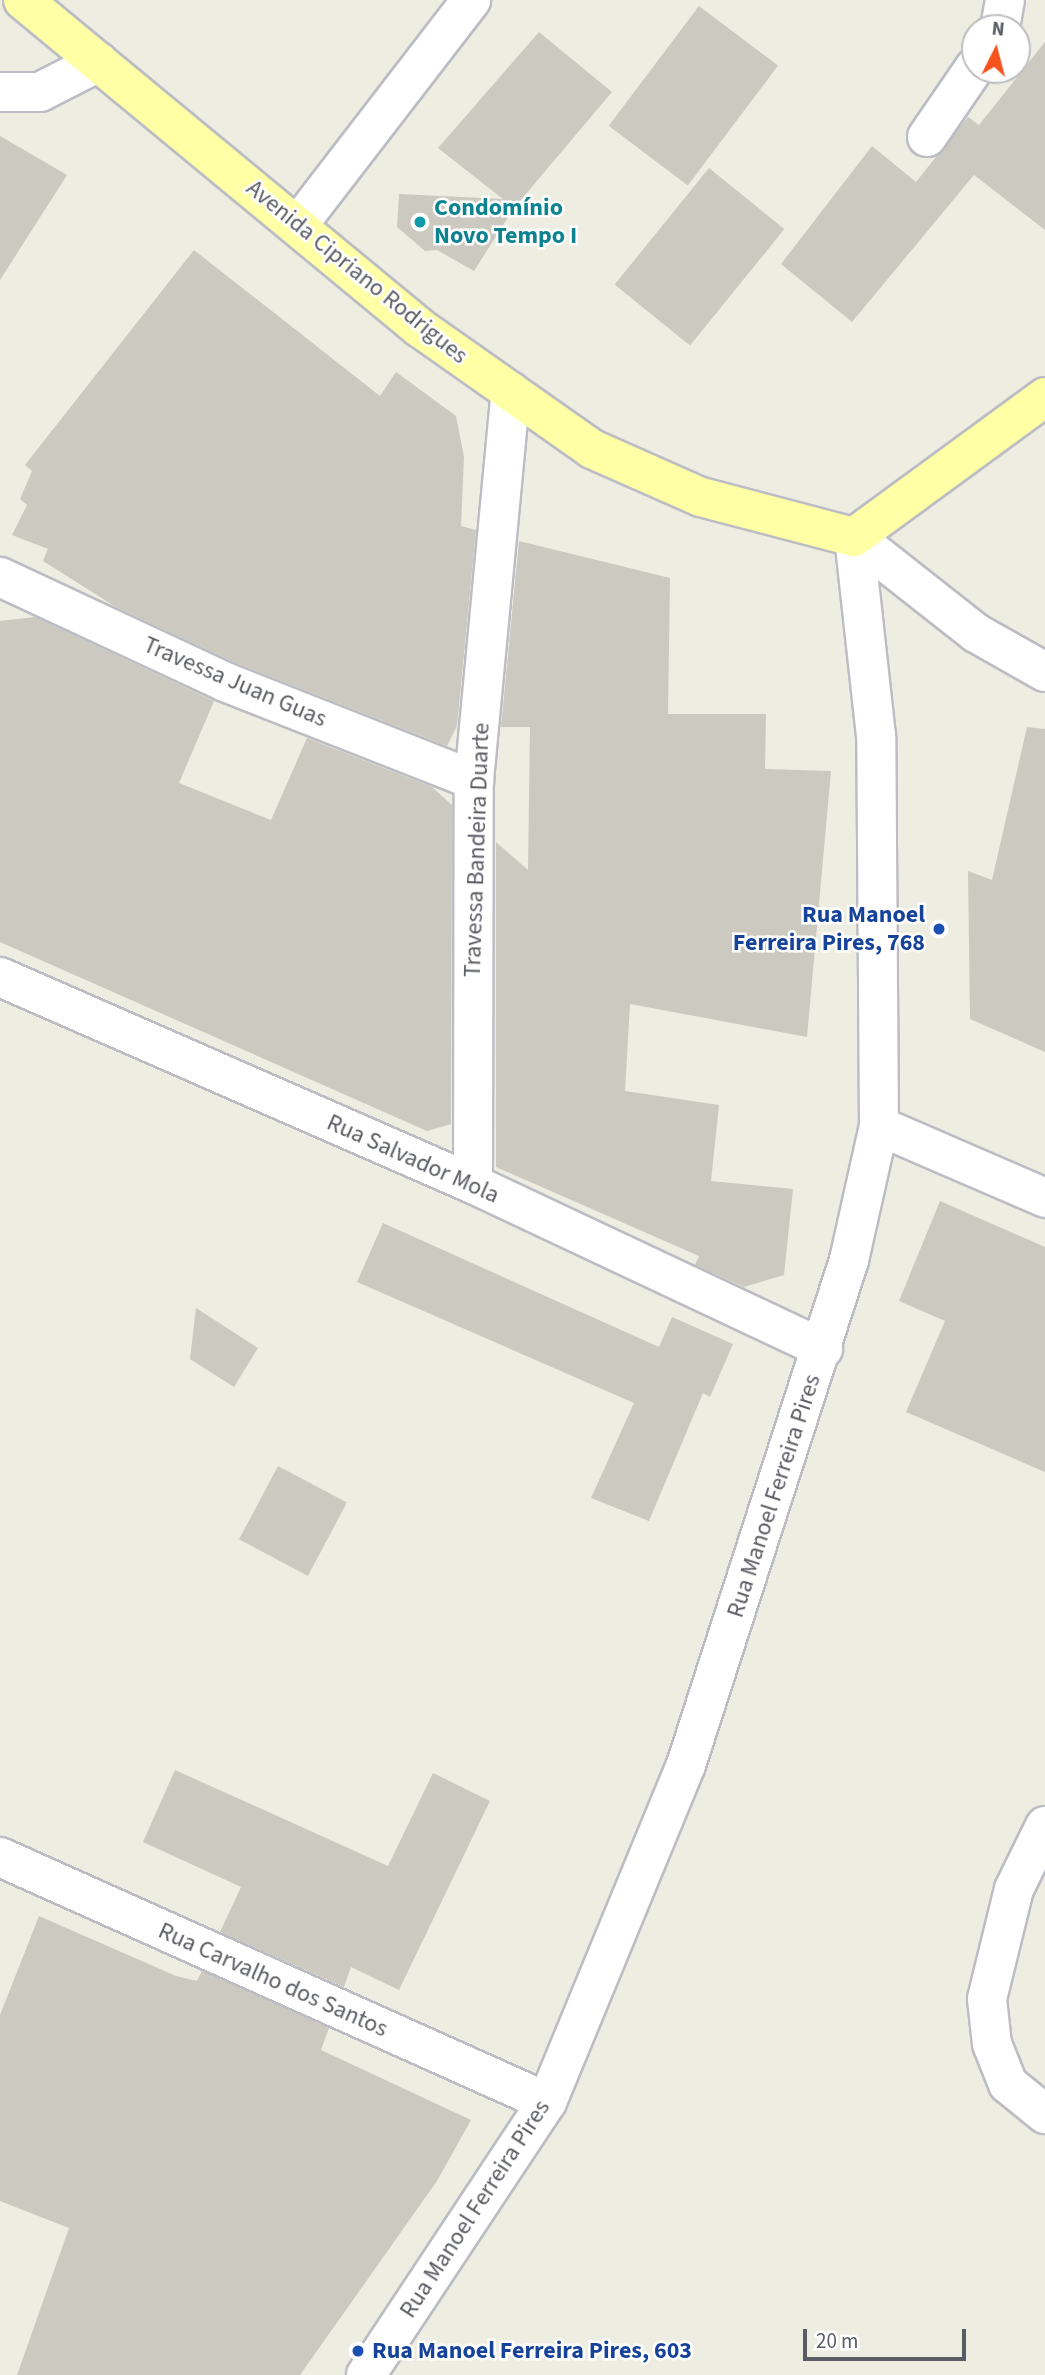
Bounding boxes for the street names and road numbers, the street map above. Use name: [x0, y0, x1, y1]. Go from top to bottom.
street label: Avenida Cipriano Rodrigues: [241, 174, 473, 370]
street label: Travessa Juan Guas: [139, 630, 331, 734]
street label: Travessa Bandeira Duarte: [458, 722, 496, 978]
street label: Rua Salvador Mola: [322, 1108, 504, 1210]
street label: Rua Manoel Ferreira Pires: [721, 1371, 827, 1621]
street label: Rua Carvalho dos Santos: [154, 1916, 392, 2044]
street label: Rua Manoel Ferreira Pires: [394, 2095, 556, 2323]

